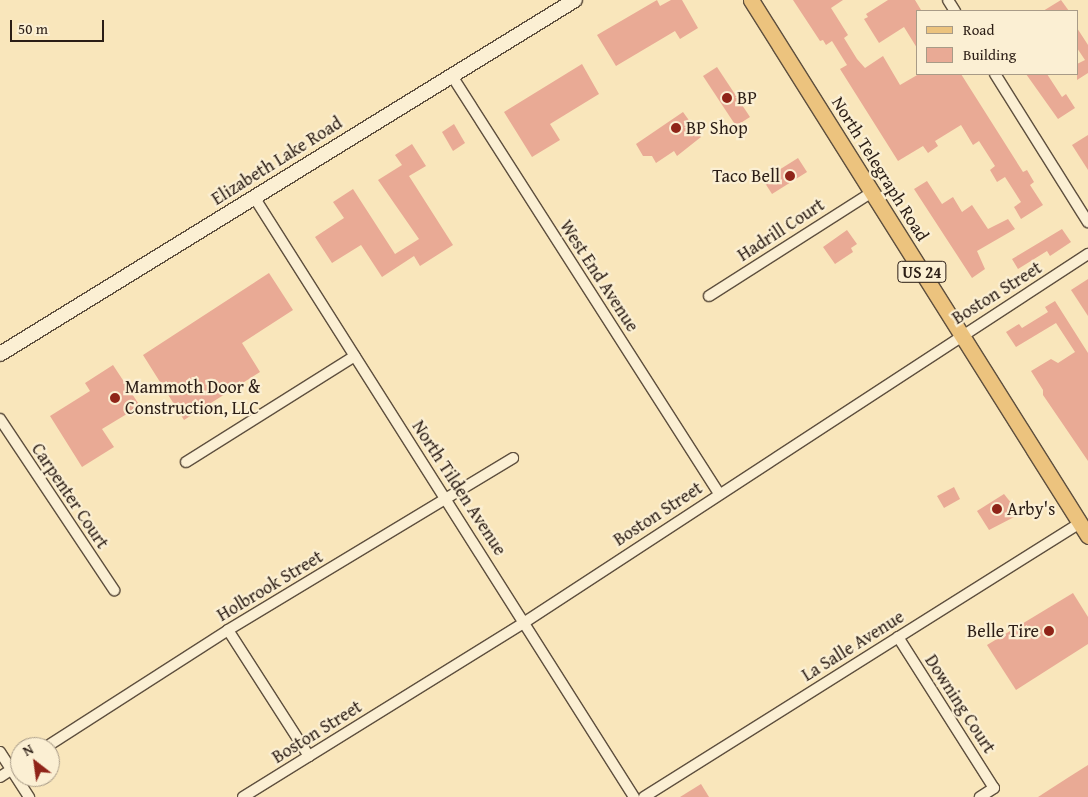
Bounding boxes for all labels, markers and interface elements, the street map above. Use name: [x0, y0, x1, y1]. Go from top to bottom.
scale bar: [12, 10, 106, 42]
legend: [916, 10, 1078, 75]
text: 50 m: [18, 18, 48, 39]
text: Road: [963, 19, 994, 40]
text: Building: [963, 44, 1016, 65]
place label: BP: [737, 87, 757, 109]
marker: BP: [721, 92, 733, 104]
street label: North Telegraph Road: [827, 93, 933, 245]
street label: Elizabeth Lake Road: [208, 112, 346, 210]
place label: BP Shop: [686, 117, 748, 139]
marker: BP Shop: [670, 122, 682, 134]
place label: Taco Bell: [712, 165, 780, 187]
marker: Taco Bell: [784, 170, 796, 182]
street label: Hadrill Court: [734, 194, 828, 266]
street label: West End Avenue: [555, 216, 643, 336]
street label: Boston Street: [948, 257, 1046, 329]
road number: US 24: [897, 258, 947, 286]
place label: Mammoth Door & Construction, LLC: [125, 377, 260, 419]
marker: Mammoth Door & Construction, LLC: [109, 392, 121, 404]
street label: North Tilden Avenue: [407, 417, 511, 559]
street label: Carpenter Court: [27, 439, 113, 553]
street label: Boston Street: [609, 477, 707, 551]
place label: Arby's: [1007, 498, 1055, 520]
marker: Arby's: [991, 503, 1003, 515]
street label: Holbrook Street: [213, 546, 327, 626]
street label: La Salle Avenue: [798, 606, 908, 686]
place label: Belle Tire: [967, 620, 1039, 642]
marker: Belle Tire: [1043, 625, 1055, 637]
street label: Downing Court: [920, 651, 1000, 757]
street label: Boston Street: [268, 696, 366, 768]
north arrow: [10, 737, 60, 787]
text: N: [19, 739, 37, 761]

